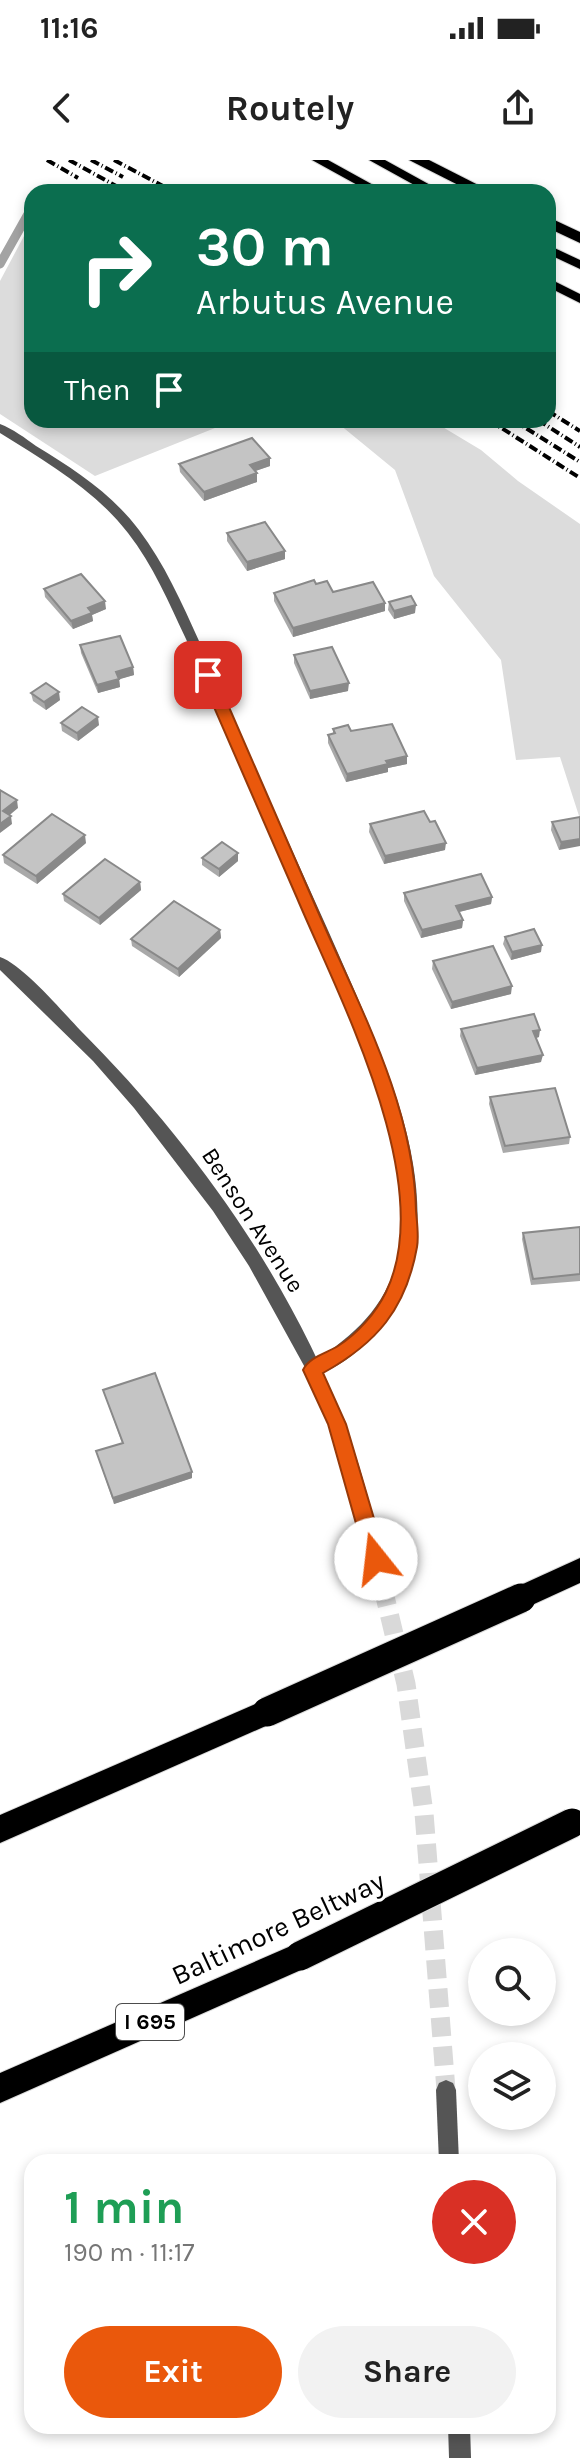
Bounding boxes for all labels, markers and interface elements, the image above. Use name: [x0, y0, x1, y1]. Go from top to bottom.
text: 11:16: [40, 10, 98, 46]
icon: back: [40, 86, 84, 130]
icon: share: [496, 86, 540, 130]
text: Routely: [226, 87, 354, 129]
text: 30 m: [196, 214, 334, 279]
icon: right: [64, 216, 168, 320]
text: Arbutus Avenue: [196, 281, 454, 323]
icon: arrive: [147, 368, 191, 412]
text: Then: [64, 372, 131, 408]
pin: [174, 641, 242, 709]
icon: arrive: [186, 653, 230, 697]
street label: Benson Avenue: [196, 1143, 310, 1297]
position arrow: [334, 1517, 418, 1601]
street label: Baltimore Beltway: [166, 1864, 390, 1992]
map controls: [468, 1938, 556, 2130]
button: search: [468, 1938, 556, 2026]
road number: I 695: [116, 2004, 184, 2040]
button: layers: [468, 2042, 556, 2130]
text: 1 min: [64, 2179, 184, 2235]
button: close: [432, 2180, 516, 2264]
text: 190 m · 11:17: [64, 2237, 195, 2268]
button: Exit: [64, 2326, 282, 2418]
button: Share: [298, 2326, 516, 2418]

